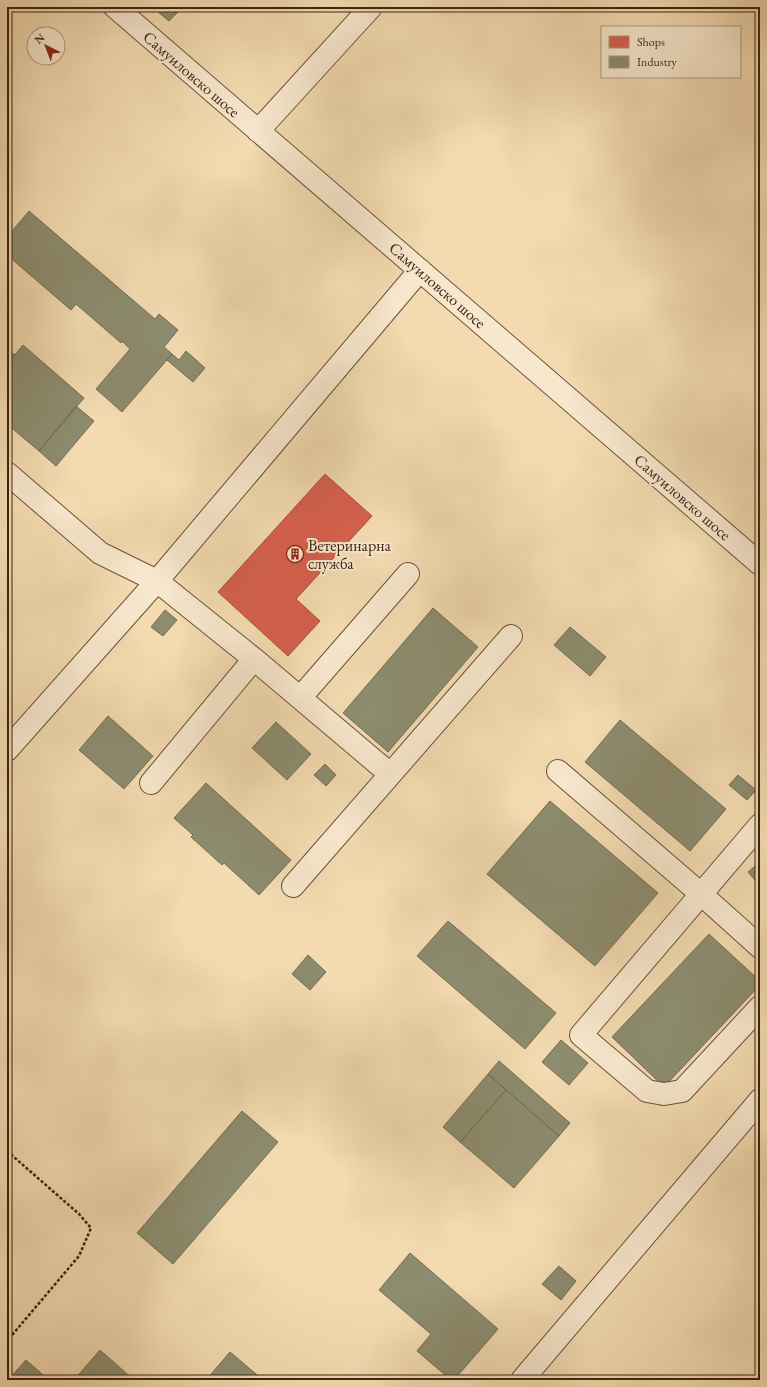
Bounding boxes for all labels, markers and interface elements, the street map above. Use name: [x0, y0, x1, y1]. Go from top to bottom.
north arrow: [26, 26, 66, 66]
legend: [601, 26, 741, 78]
street label: Самуиловско шосе: [139, 27, 245, 122]
text: N: [31, 30, 47, 47]
text: Shops: [637, 34, 665, 50]
text: Industry: [637, 54, 677, 70]
street label: Самуиловско шосе: [385, 238, 491, 333]
street label: Самуиловско шосе: [630, 450, 736, 545]
place label: Ветеринарна служба: [308, 535, 392, 574]
building icon: Ветеринарна служба: [285, 544, 305, 564]

